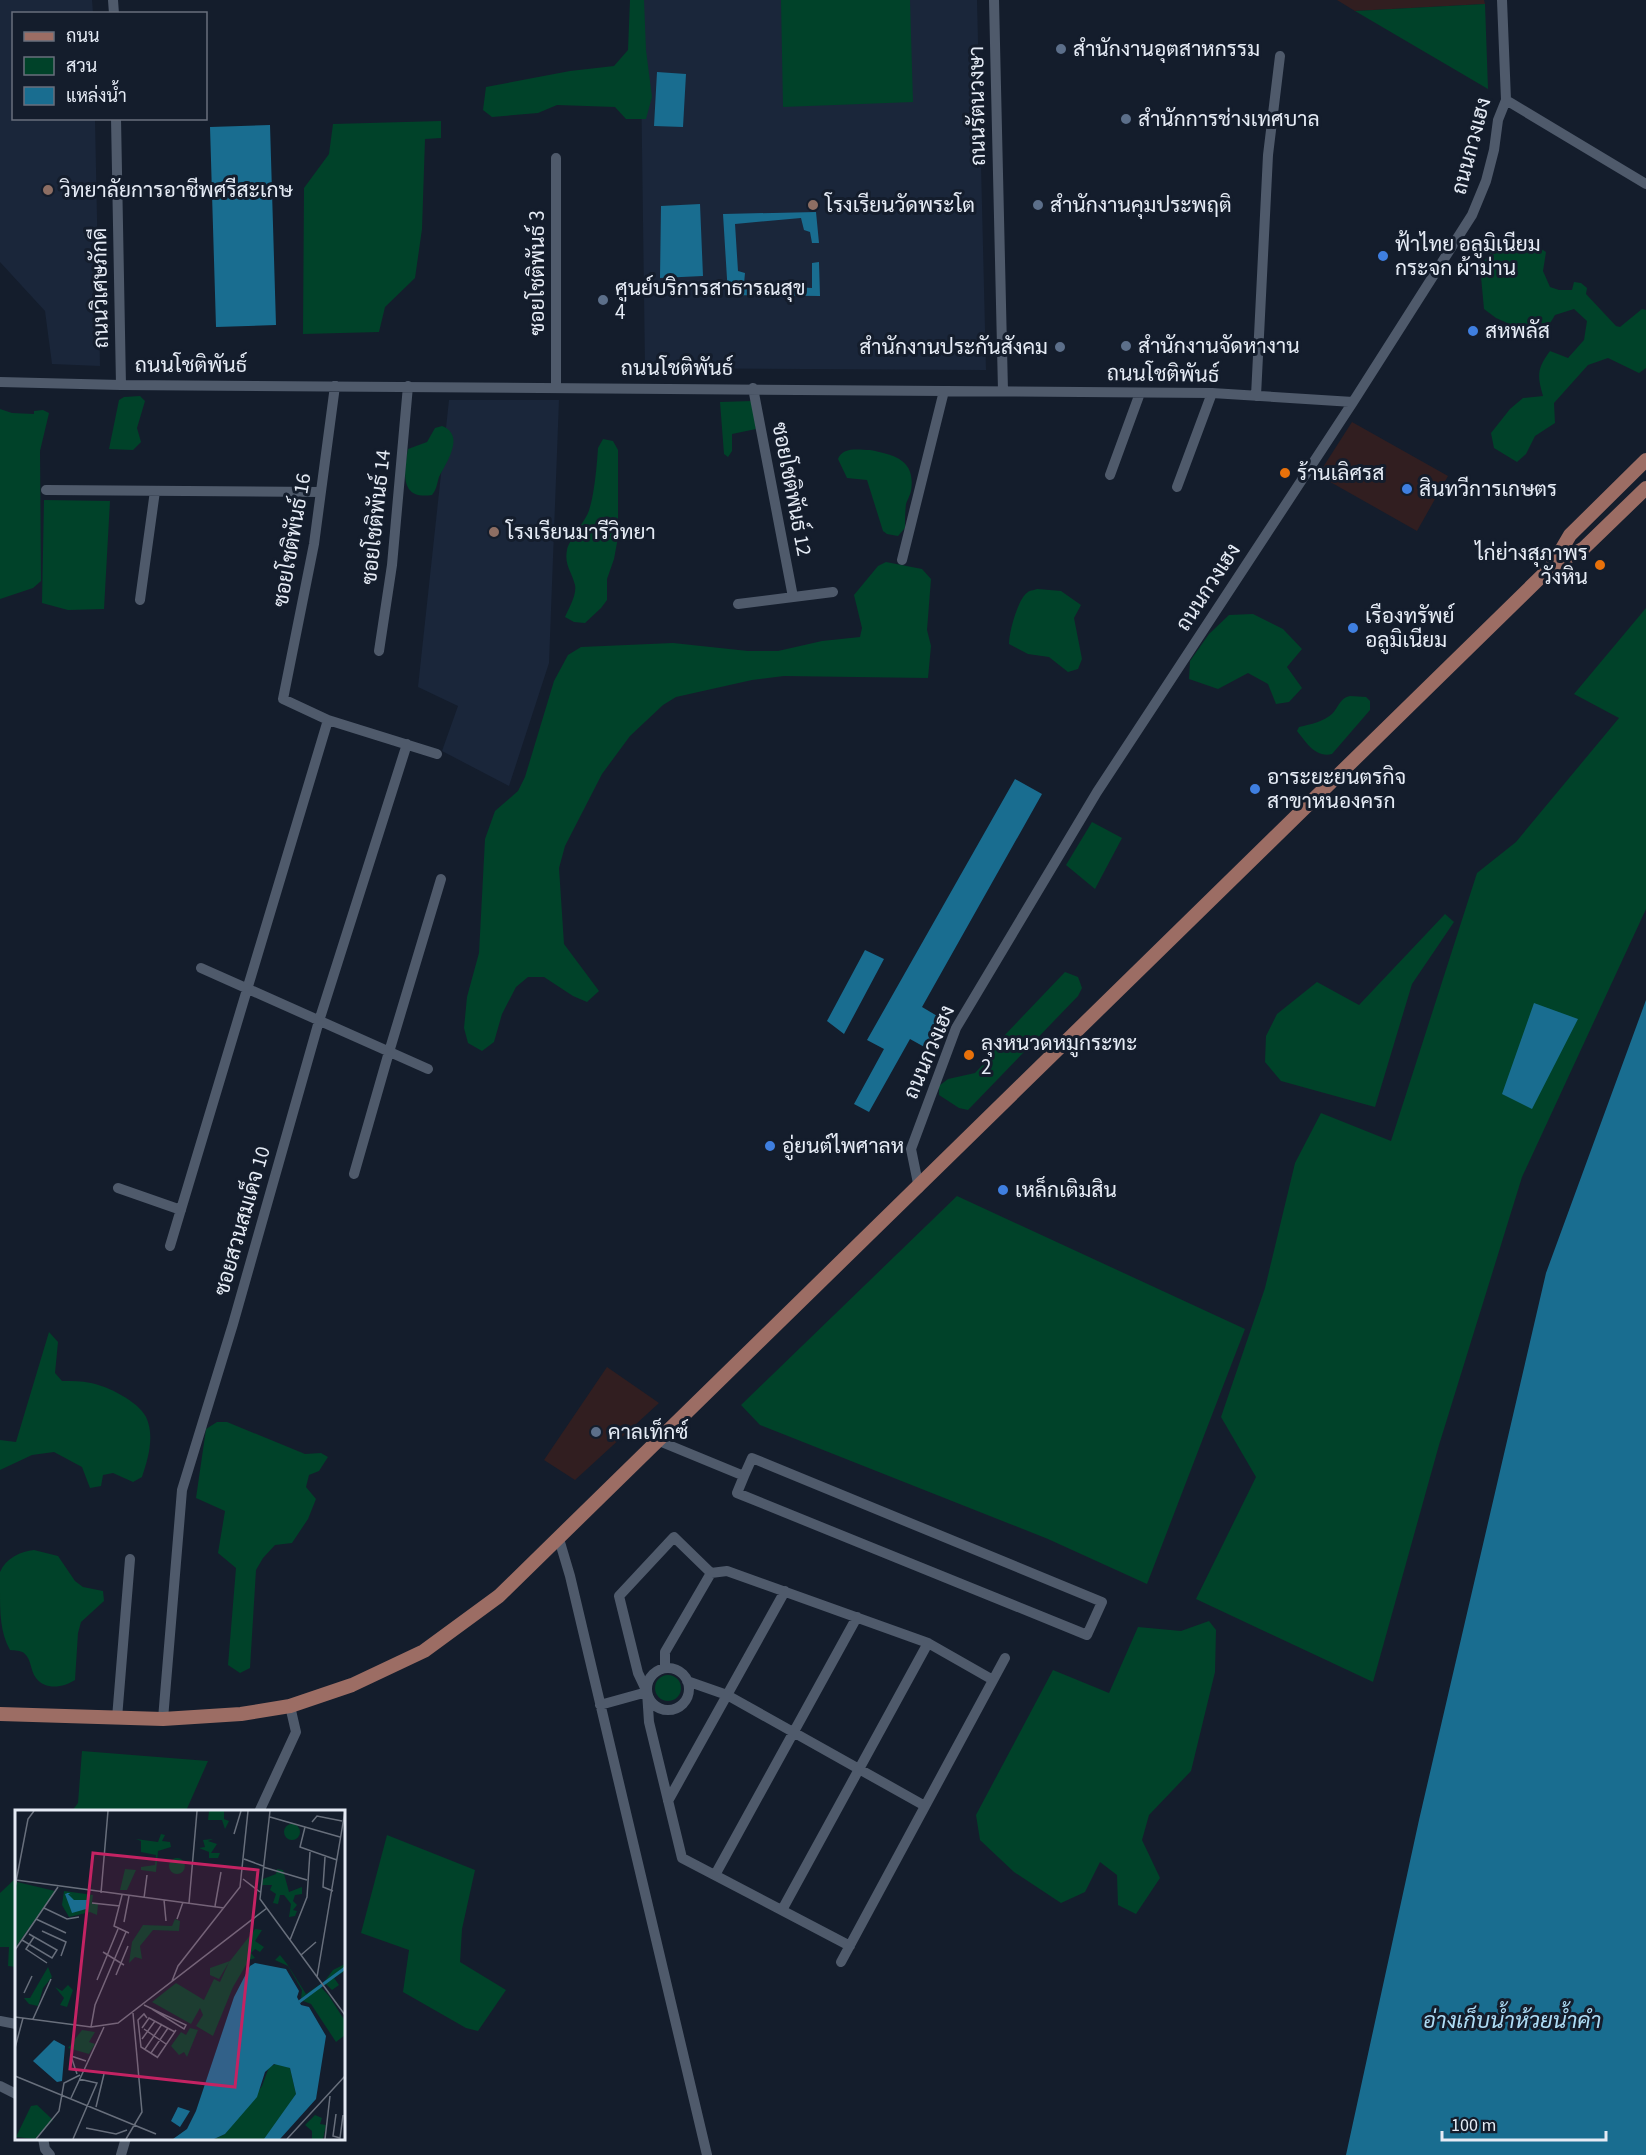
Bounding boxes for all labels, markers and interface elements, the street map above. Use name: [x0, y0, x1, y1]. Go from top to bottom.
legend: [12, 12, 207, 120]
text: ถนน: [66, 24, 99, 49]
place label: สำนักงานอุตสาหกรรม: [1073, 34, 1260, 64]
marker: สำนักงานอุตสาหกรรม: [1054, 42, 1068, 56]
street label: ถนนรัตนวงษา: [961, 46, 993, 166]
text: สวน: [66, 54, 97, 79]
text: แหล่งน้ำ: [66, 80, 127, 109]
street label: ถนนกวงเฮง: [1444, 94, 1498, 198]
place label: สำนักการช่างเทศบาล: [1138, 104, 1320, 134]
marker: สำนักการช่างเทศบาล: [1119, 112, 1133, 126]
place label: วิทยาลัยการอาชีพศรีสะเกษ: [60, 175, 294, 205]
marker: วิทยาลัยการอาชีพศรีสะเกษ: [41, 183, 55, 197]
place label: โรงเรียนวัดพระโต: [824, 190, 975, 220]
place label: สำนักงานคุมประพฤติ: [1050, 190, 1232, 220]
marker: โรงเรียนวัดพระโต: [806, 198, 820, 212]
marker: สำนักงานคุมประพฤติ: [1031, 198, 1045, 212]
street label: ซอยโชติพันธ์ 3: [522, 210, 552, 336]
street label: ถนนวิเศษภักดี: [84, 227, 116, 349]
place label: ฟ้าไทย อลูมิเนียม กระจก ผ้าม่าน: [1395, 229, 1541, 283]
marker: ฟ้าไทย อลูมิเนียม กระจก ผ้าม่าน: [1376, 249, 1390, 263]
place label: ศูนย์บริการสาธารณสุข 4: [615, 273, 805, 327]
marker: ศูนย์บริการสาธารณสุข 4: [596, 293, 610, 307]
place label: สหพลัส: [1485, 316, 1550, 346]
marker: สหพลัส: [1466, 324, 1480, 338]
place label: สำนักงานจัดหางาน: [1138, 331, 1300, 361]
place label: สำนักงานประกันสังคม: [859, 332, 1048, 362]
marker: สำนักงานจัดหางาน: [1119, 339, 1133, 353]
marker: สำนักงานประกันสังคม: [1053, 340, 1067, 354]
street label: ถนนโชติพันธ์: [135, 350, 247, 380]
street label: ถนนโชติพันธ์: [621, 353, 733, 383]
street label: ถนนโชติพันธ์: [1107, 358, 1219, 390]
street label: ซอยโชติพันธ์ 12: [764, 420, 820, 558]
street label: ซอยโชติพันธ์ 14: [354, 448, 398, 586]
place label: ร้านเลิศรส: [1297, 458, 1384, 488]
marker: ร้านเลิศรส: [1278, 466, 1292, 480]
street label: ซอยโชติพันธ์ 16: [265, 471, 319, 609]
place label: สินทวีการเกษตร: [1419, 474, 1557, 504]
marker: สินทวีการเกษตร: [1400, 482, 1414, 496]
place label: โรงเรียนมารีวิทยา: [505, 517, 656, 547]
marker: โรงเรียนมารีวิทยา: [487, 525, 501, 539]
street label: ถนนกวงเฮง: [1168, 537, 1248, 637]
place label: ไก่ย่างสุภาพร วังหิน: [1473, 538, 1588, 592]
marker: ไก่ย่างสุภาพร วังหิน: [1593, 558, 1607, 572]
place label: เรืองทรัพย์ อลูมิเนียม: [1365, 601, 1455, 655]
marker: เรืองทรัพย์ อลูมิเนียม: [1346, 621, 1360, 635]
place label: อาระยะยนตรกิจ สาขาหนองครก: [1267, 762, 1406, 816]
marker: อาระยะยนตรกิจ สาขาหนองครก: [1248, 782, 1262, 796]
street label: ถนนกวงเฮง: [896, 1000, 962, 1104]
place label: ลุงหนวดหมูกระทะ 2: [981, 1028, 1137, 1082]
marker: ลุงหนวดหมูกระทะ 2: [962, 1048, 976, 1062]
place label: อู่ยนต์ไพศาลห: [782, 1131, 904, 1161]
marker: อู่ยนต์ไพศาลห: [763, 1139, 777, 1153]
street label: ซอยสวนสมเด็จ 10: [206, 1143, 278, 1299]
place label: เหล็กเติมสิน: [1015, 1175, 1117, 1205]
marker: เหล็กเติมสิน: [996, 1183, 1010, 1197]
place label: คาลเท็กซ์: [608, 1417, 688, 1447]
marker: คาลเท็กซ์: [589, 1425, 603, 1439]
inset map: [15, 1810, 345, 2140]
water label: อ่างเก็บน้ำห้วยน้ำคำ: [1423, 2001, 1601, 2037]
scale bar: [1442, 2104, 1606, 2142]
text: 100 m: [1451, 2113, 1496, 2138]

